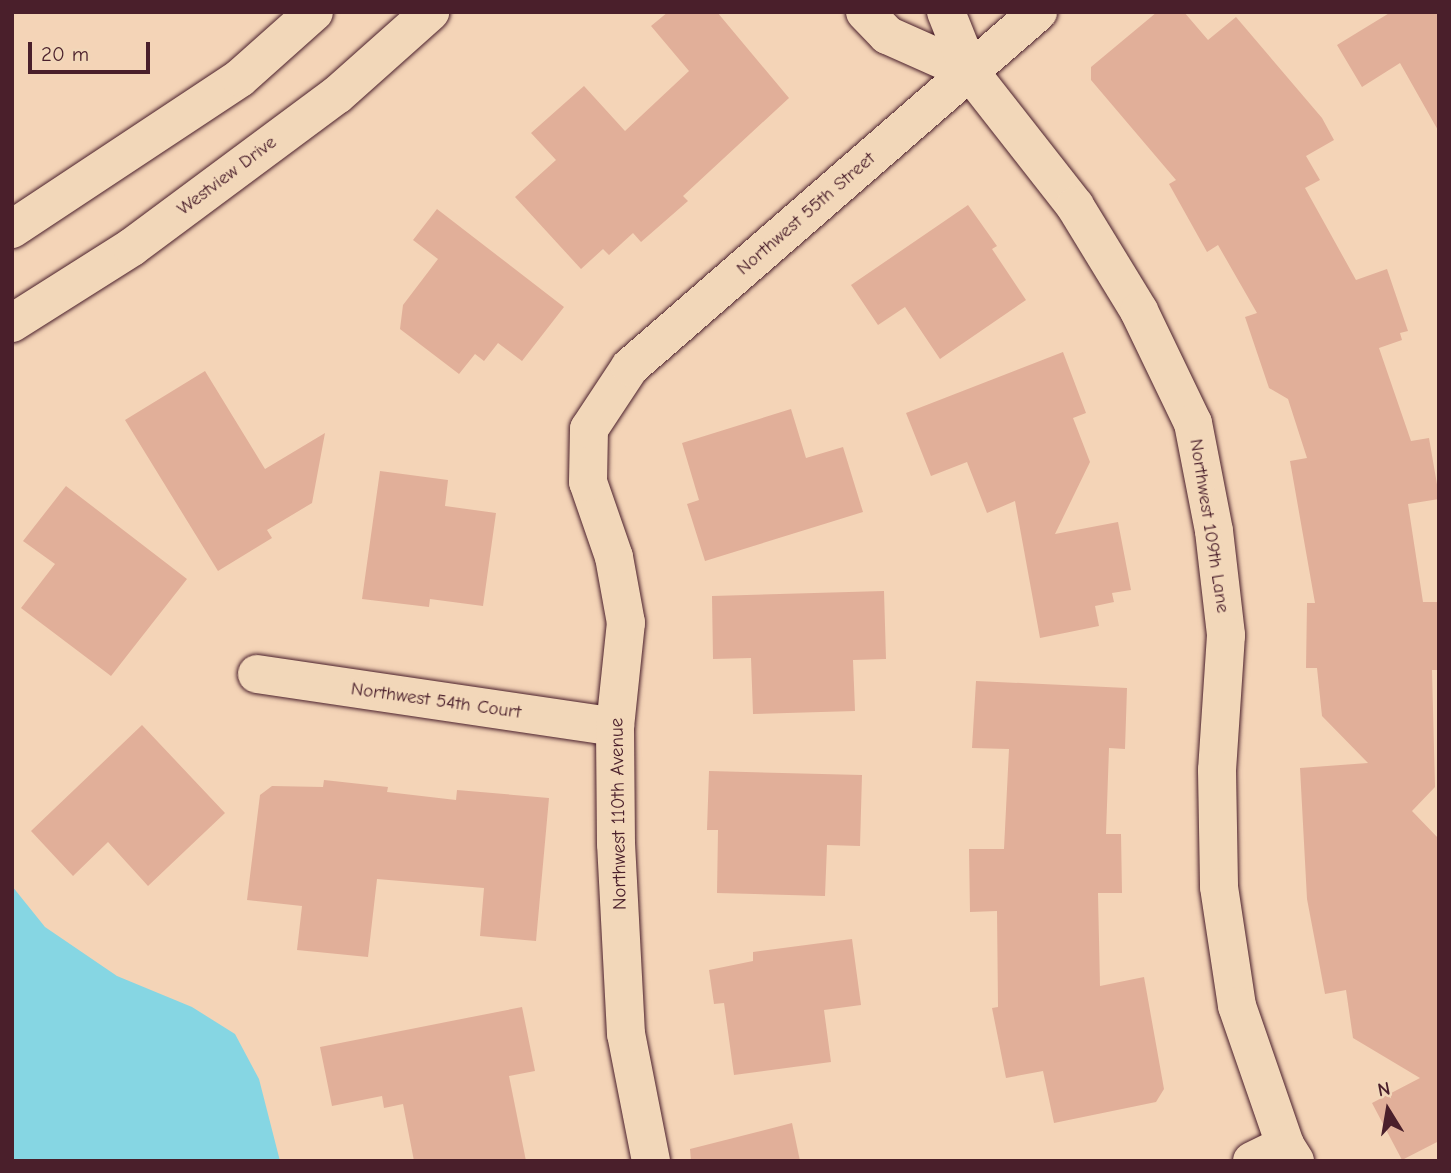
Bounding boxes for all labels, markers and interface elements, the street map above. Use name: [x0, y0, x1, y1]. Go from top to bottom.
scale bar: [32, 28, 154, 72]
text: 20 m: [41, 42, 89, 66]
street label: Westview Drive: [173, 131, 281, 221]
street label: Northwest 55th Street: [732, 148, 880, 280]
street label: Northwest 109th Lane: [1184, 437, 1234, 615]
street label: Northwest 54th Court: [349, 678, 523, 724]
street label: Northwest 110th Avenue: [606, 718, 632, 910]
north arrow: [1353, 1075, 1423, 1145]
text: N: [1376, 1077, 1392, 1101]

